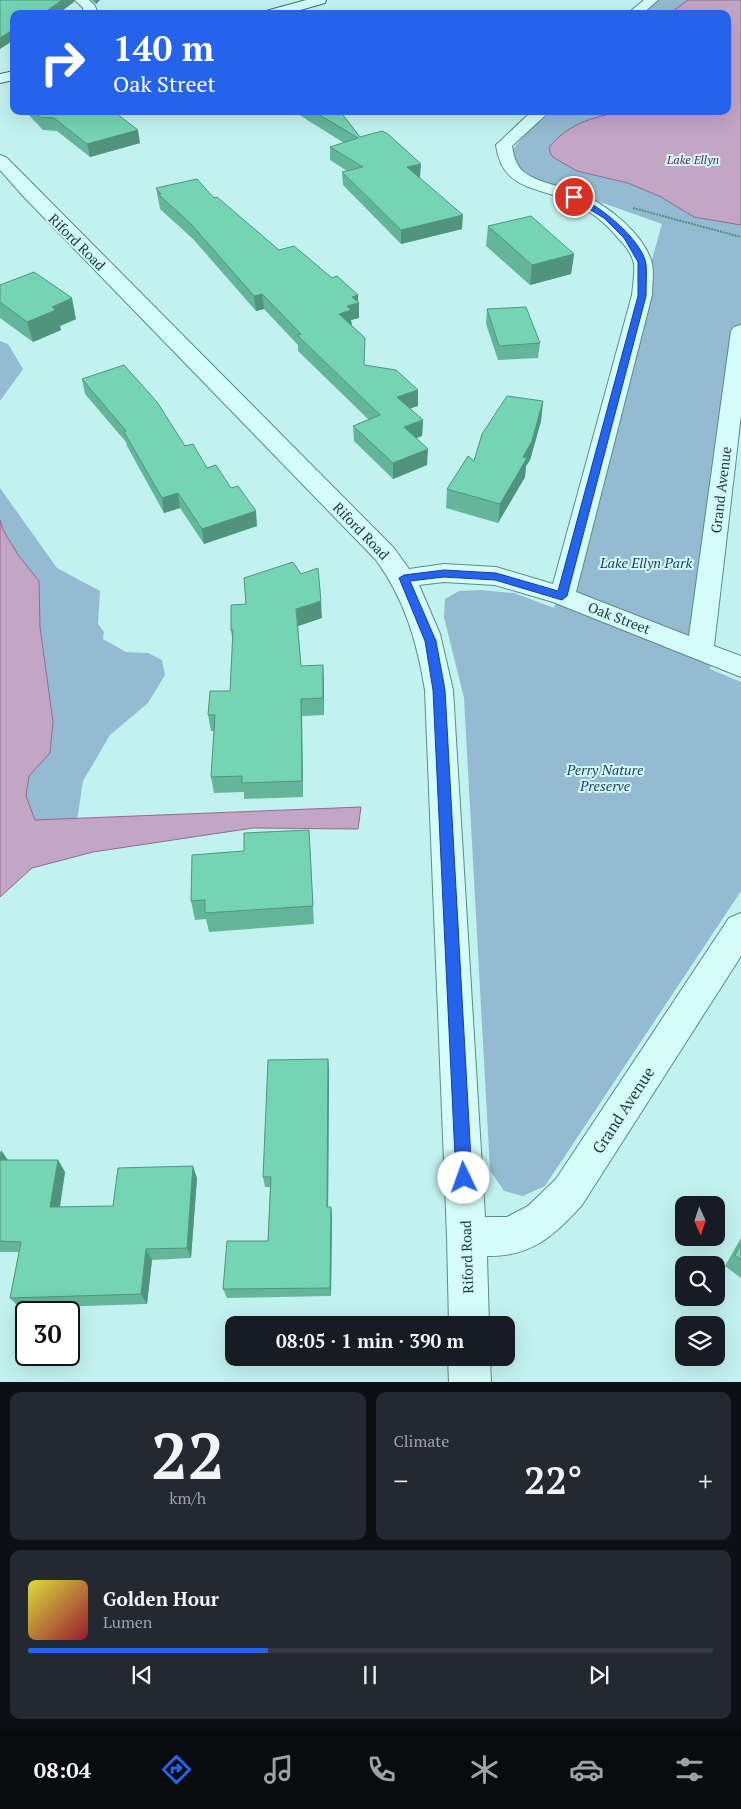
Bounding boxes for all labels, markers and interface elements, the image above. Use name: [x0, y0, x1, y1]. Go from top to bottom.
text: 140 m: [113, 25, 214, 71]
icon: right: [30, 30, 95, 95]
text: Oak Street: [113, 69, 216, 98]
water label: Lake Ellyn: [666, 152, 719, 167]
pin: [553, 176, 595, 218]
icon: arrive: [560, 183, 588, 211]
street label: Riford Road: [45, 209, 110, 274]
street label: Grand Avenue: [706, 446, 735, 534]
street label: Riford Road: [329, 498, 394, 564]
park label: Lake Ellyn Park: [599, 553, 692, 572]
street label: Oak Street: [585, 597, 654, 638]
park label: Perry Nature Preserve: [566, 760, 644, 795]
street label: Grand Avenue: [587, 1062, 659, 1158]
position arrow: [437, 1151, 489, 1203]
north arrow: [675, 1196, 725, 1246]
map controls: [675, 1196, 725, 1366]
street label: Riford Road: [456, 1220, 477, 1294]
button: search: [675, 1256, 725, 1306]
speed limit sign: 30: [15, 1301, 80, 1366]
button: layers: [675, 1316, 725, 1366]
text: 08:05 · 1 min · 390 m: [276, 1328, 464, 1353]
text: 22: [151, 1411, 224, 1498]
text: Climate: [394, 1430, 449, 1452]
text: 22°: [524, 1455, 583, 1505]
text: −: [394, 1462, 408, 1499]
text: +: [698, 1462, 713, 1499]
text: km/h: [169, 1487, 206, 1509]
text: Golden Hour: [103, 1586, 219, 1611]
text: Lumen: [103, 1611, 152, 1633]
icon: previous: [128, 1661, 156, 1689]
icon: pause: [356, 1661, 384, 1689]
icon: next: [585, 1661, 613, 1689]
icon: directions: [159, 1752, 194, 1787]
icon: music: [261, 1752, 296, 1787]
icon: phone: [364, 1752, 399, 1787]
icon: climate: [467, 1752, 502, 1787]
icon: car: [569, 1752, 604, 1787]
icon: filters: [672, 1752, 707, 1787]
text: 08:04: [34, 1755, 91, 1784]

